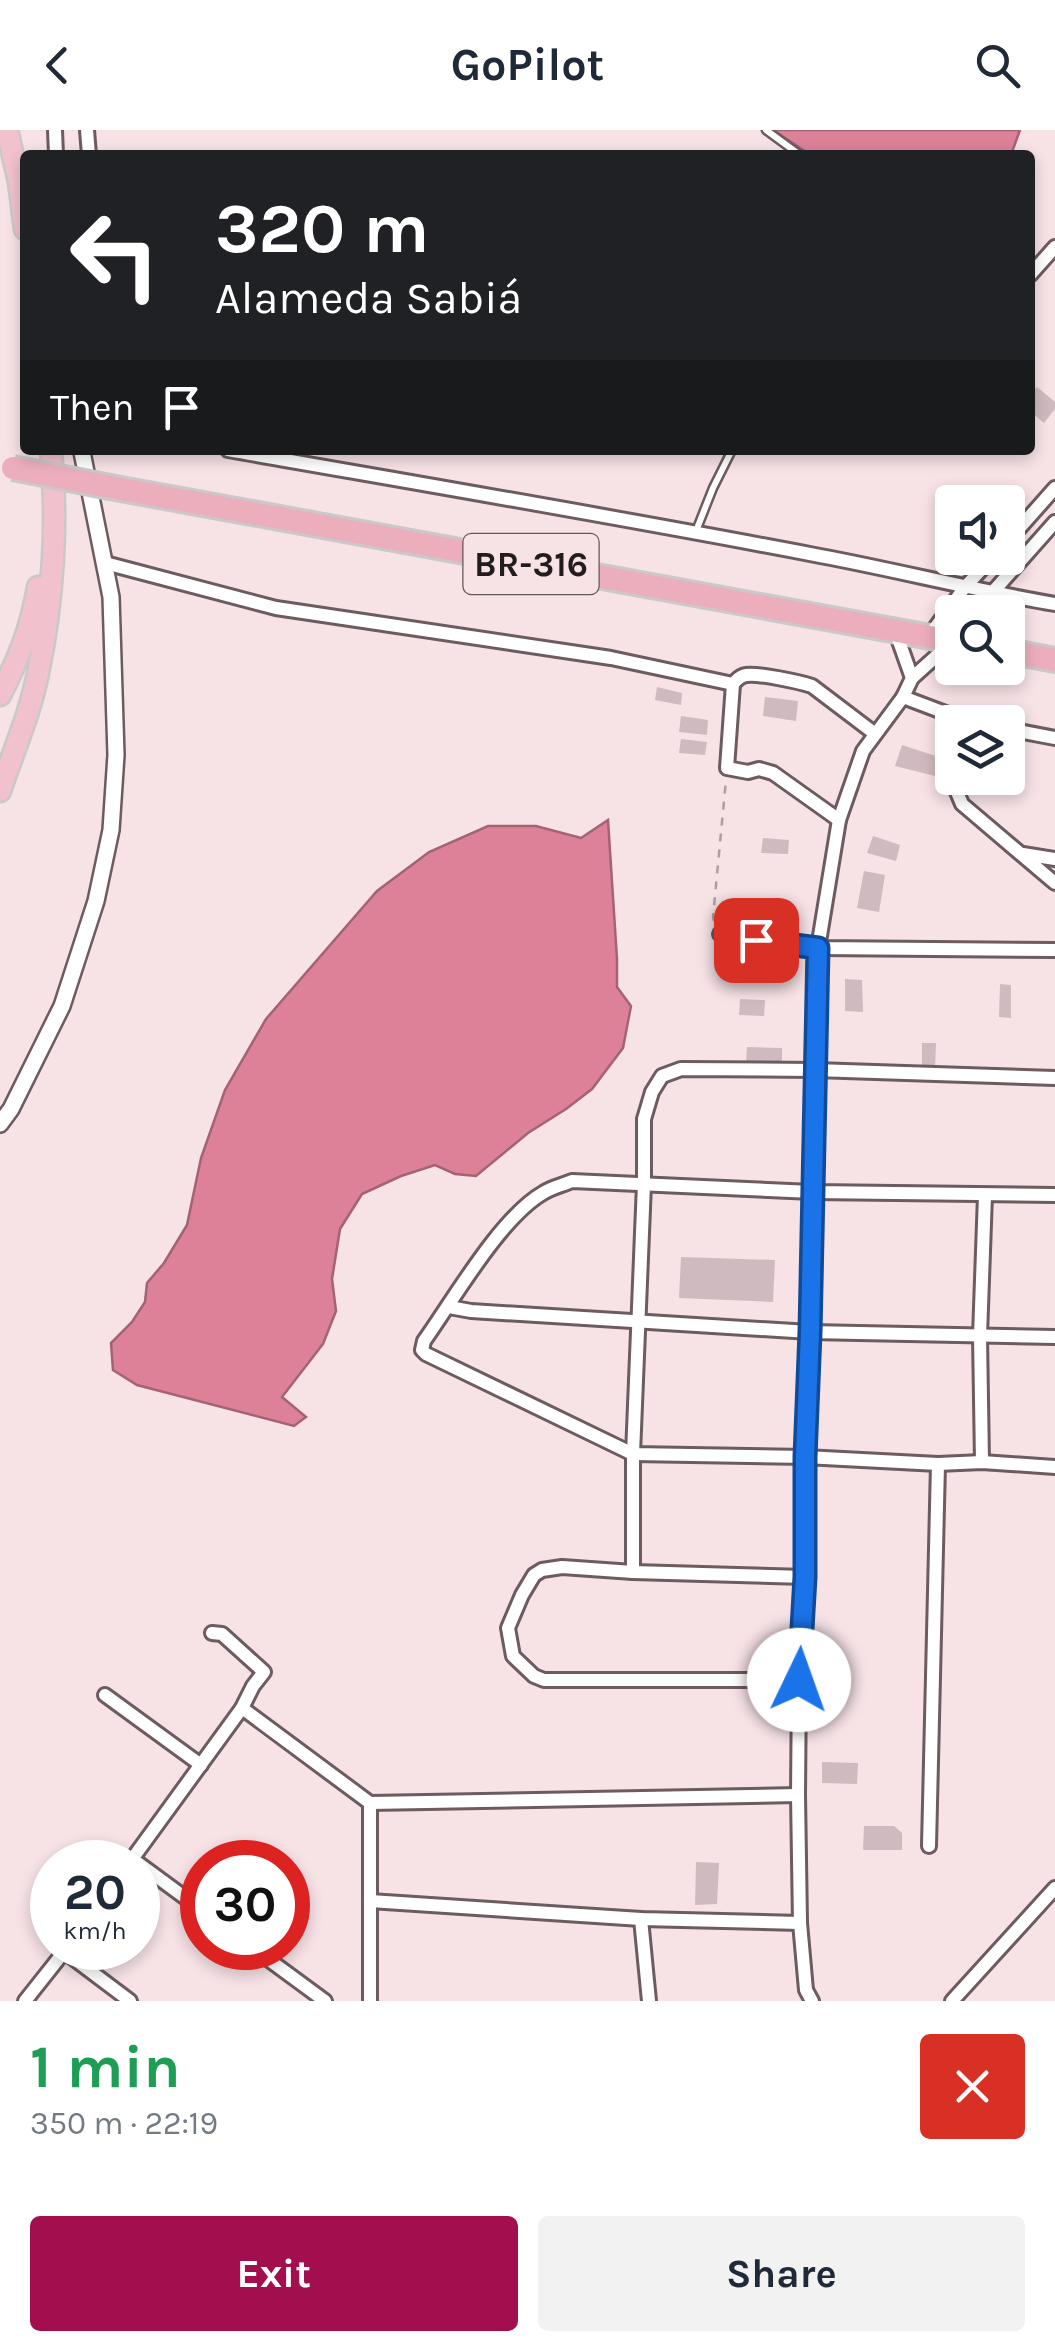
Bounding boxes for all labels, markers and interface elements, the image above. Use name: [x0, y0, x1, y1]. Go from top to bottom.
icon: back: [30, 38, 85, 93]
icon: search: [970, 38, 1025, 93]
text: GoPilot: [451, 39, 604, 91]
text: 320 m: [215, 188, 429, 270]
icon: left: [50, 190, 180, 320]
text: Alameda Sabiá: [215, 272, 522, 324]
icon: arrive: [154, 380, 209, 435]
text: Then: [50, 385, 134, 430]
map controls: [935, 485, 1025, 795]
button: sound: [935, 485, 1025, 575]
road number: BR-316: [464, 534, 598, 594]
button: search: [935, 595, 1025, 685]
button: layers: [935, 705, 1025, 795]
pin: [714, 898, 799, 983]
icon: arrive: [729, 913, 784, 968]
position arrow: [747, 1628, 851, 1732]
speed limit sign: 30: [180, 1840, 310, 1970]
text: 20: [64, 1863, 126, 1922]
text: km/h: [63, 1916, 127, 1945]
text: 1 min: [30, 2032, 181, 2102]
button: close: [920, 2034, 1025, 2139]
text: 350 m · 22:19: [30, 2105, 218, 2142]
button: Exit: [30, 2216, 518, 2331]
button: Share: [538, 2216, 1025, 2331]

